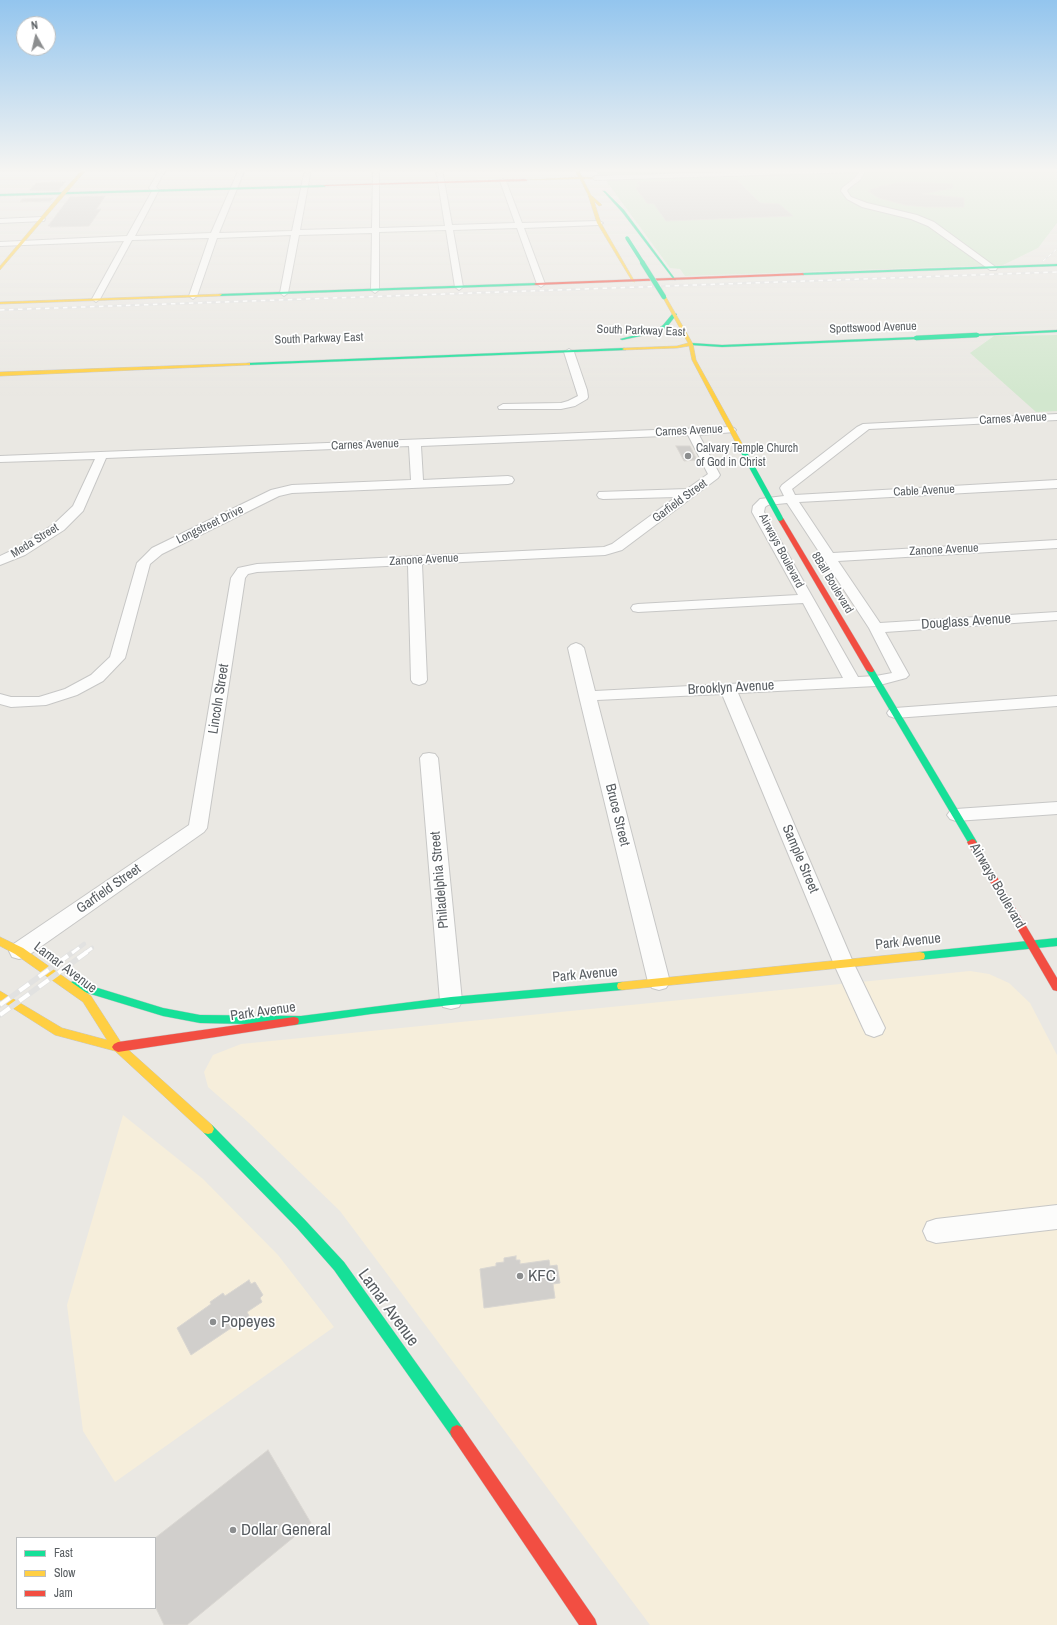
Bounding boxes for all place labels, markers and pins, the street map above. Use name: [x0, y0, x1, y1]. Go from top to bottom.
place label: Calvary Temple Church of God in Christ: [696, 442, 798, 470]
marker: Calvary Temple Church of God in Christ: [683, 451, 693, 461]
place label: KFC: [528, 1266, 556, 1286]
marker: KFC: [515, 1271, 525, 1281]
place label: Popeyes: [221, 1312, 275, 1332]
marker: Popeyes: [208, 1317, 218, 1327]
place label: Dollar General: [241, 1520, 331, 1540]
marker: Dollar General: [228, 1525, 238, 1535]

